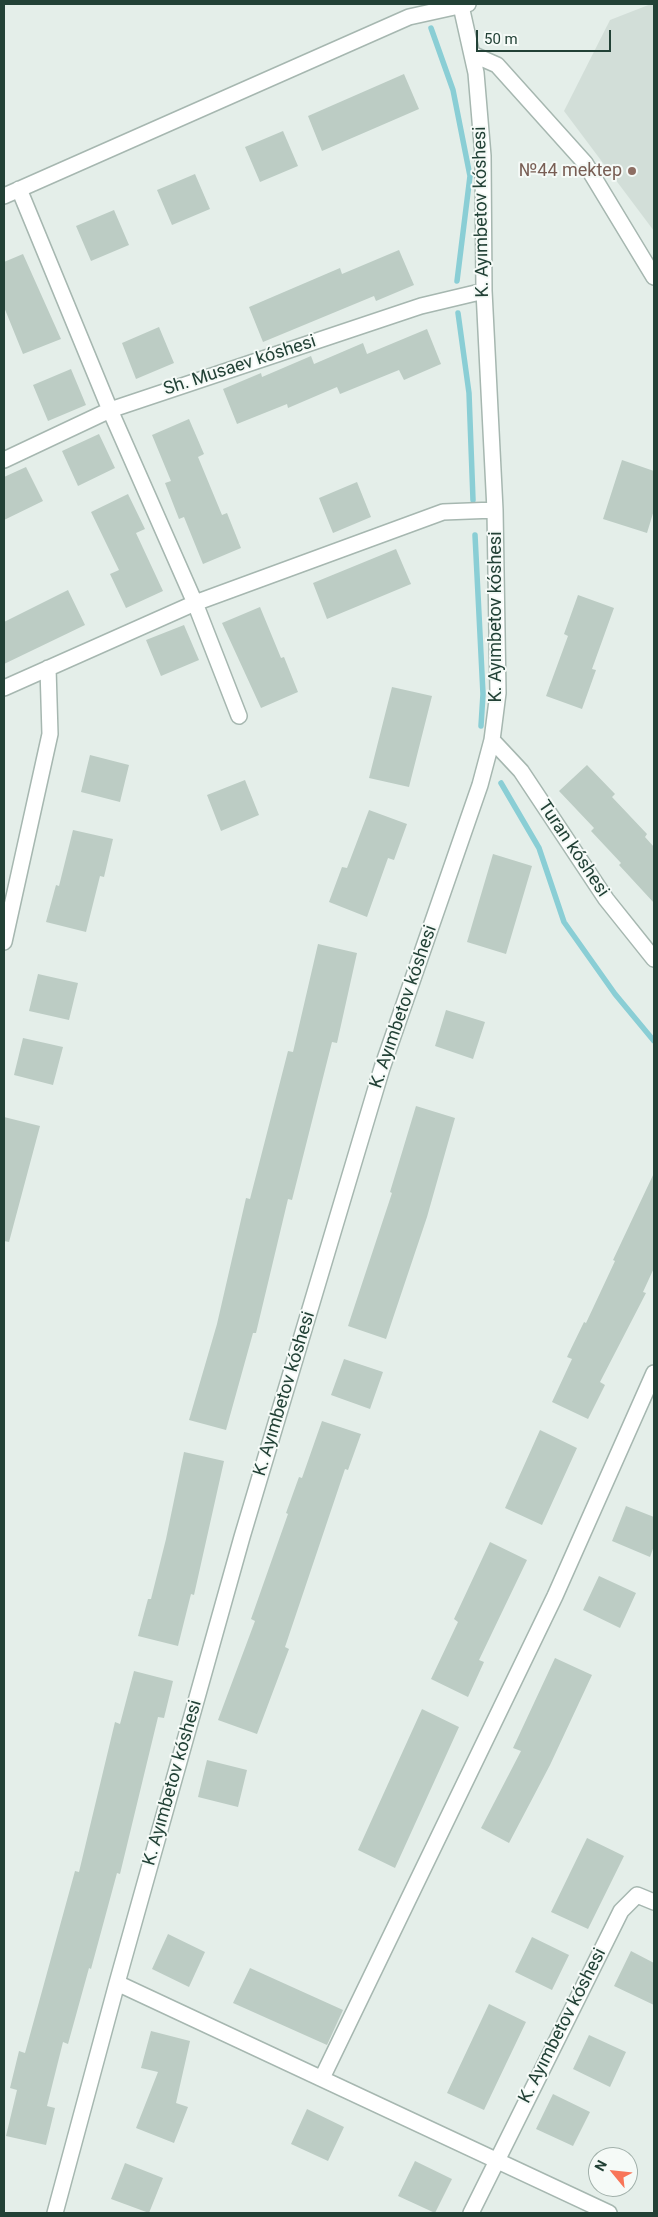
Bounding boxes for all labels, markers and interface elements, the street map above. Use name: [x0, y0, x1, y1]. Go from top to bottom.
scale bar: [478, 20, 613, 52]
text: 50 m: [484, 30, 518, 48]
street label: K. Ayımbetov kóshesi: [470, 126, 494, 298]
place label: №44 mektep: [519, 160, 622, 182]
marker: №44 mektep: [626, 165, 638, 177]
street label: Sh. Musaev kóshesi: [161, 331, 319, 401]
street label: K. Ayımbetov kóshesi: [485, 531, 507, 703]
street label: Turan kóshesi: [533, 797, 613, 901]
street label: K. Ayımbetov kóshesi: [366, 923, 442, 1091]
street label: K. Ayımbetov kóshesi: [250, 1309, 320, 1479]
street label: K. Ayımbetov kóshesi: [139, 1698, 207, 1868]
street label: K. Ayımbetov kóshesi: [515, 1945, 611, 2107]
north arrow: [588, 2147, 638, 2197]
text: N: [591, 2157, 610, 2174]

